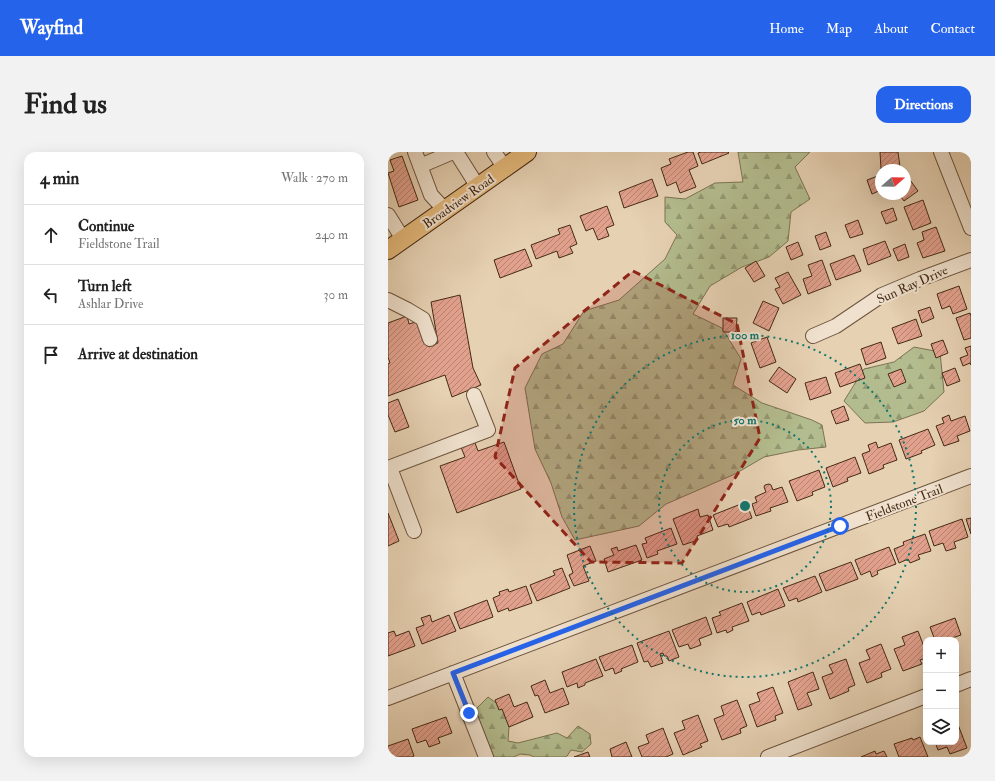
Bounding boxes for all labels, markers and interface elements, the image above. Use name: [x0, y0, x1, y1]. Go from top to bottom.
text: Wayfind: [20, 16, 83, 40]
text: Home: [769, 20, 804, 37]
text: Map: [826, 20, 852, 37]
text: About: [874, 20, 908, 37]
text: Contact: [930, 20, 975, 37]
button: Directions: [876, 86, 971, 123]
text: Find us: [24, 87, 107, 122]
north arrow: [875, 164, 911, 200]
text: 4 min: [40, 168, 79, 189]
text: Walk · 270 m: [281, 170, 348, 186]
street label: Broadview Road: [420, 171, 498, 232]
text: Continue: [78, 217, 134, 236]
icon: ahead: [40, 224, 62, 246]
text: 240 m: [315, 227, 348, 243]
text: Fieldstone Trail: [78, 236, 160, 252]
street label: Sun Ray Drive: [874, 262, 951, 309]
text: Turn left: [78, 277, 132, 296]
icon: left: [40, 284, 62, 306]
text: 30 m: [324, 287, 348, 303]
text: Ashlar Drive: [78, 296, 144, 312]
text: 100 m: [731, 328, 760, 343]
icon: arrive: [40, 344, 62, 366]
text: Arrive at destination: [78, 345, 198, 364]
text: 50 m: [733, 413, 757, 428]
street label: Fieldstone Trail: [863, 481, 946, 525]
centre of rings: [738, 499, 752, 513]
route start: [831, 517, 849, 535]
map controls: [923, 637, 959, 745]
button: +: [923, 637, 959, 673]
button: −: [923, 673, 959, 709]
route end: [460, 704, 478, 722]
button: layers: [923, 709, 959, 745]

